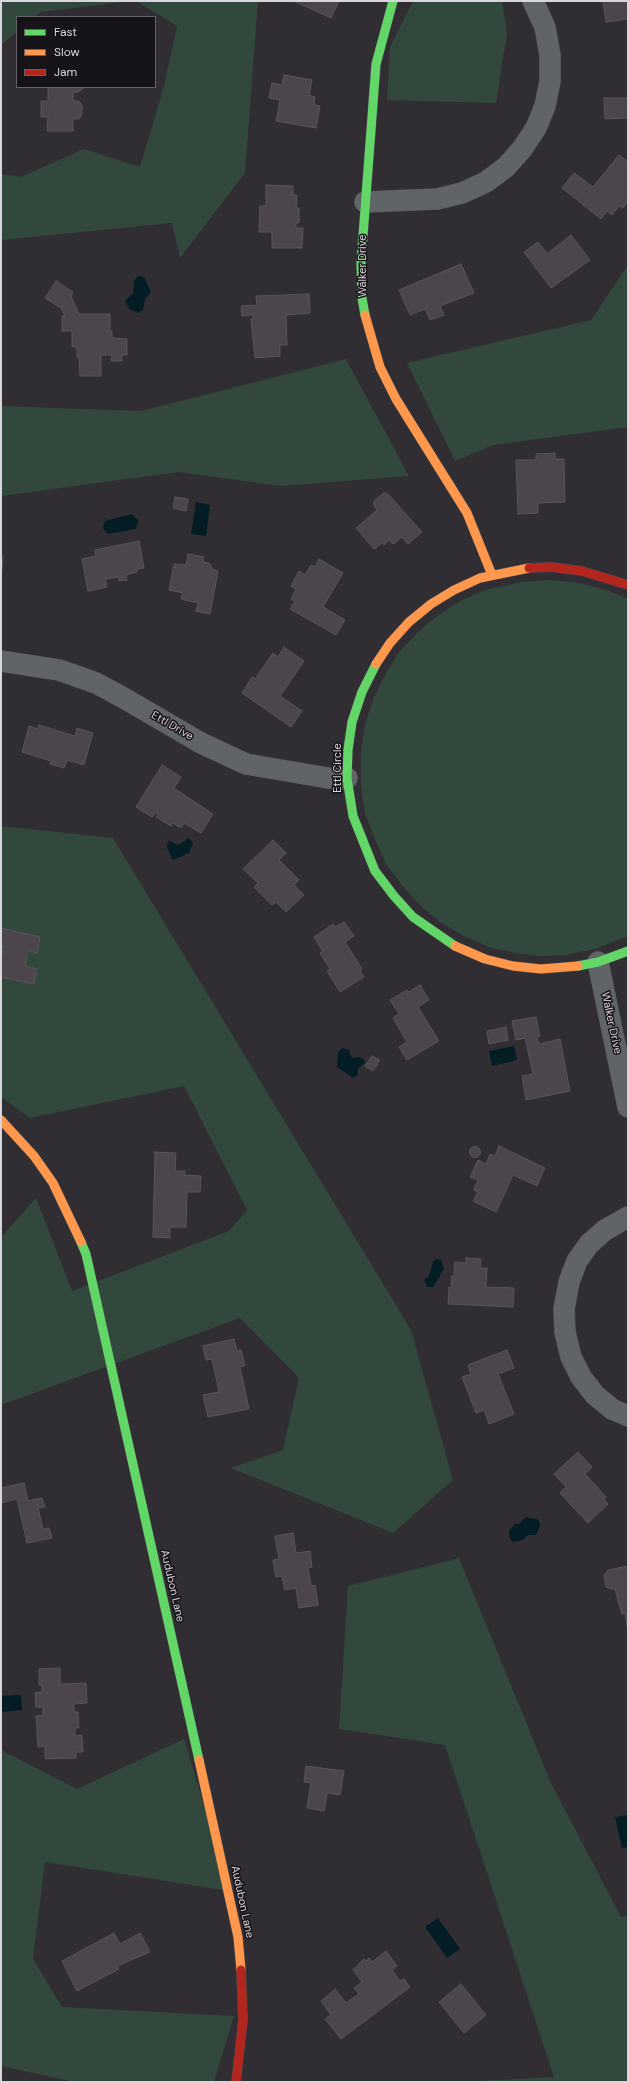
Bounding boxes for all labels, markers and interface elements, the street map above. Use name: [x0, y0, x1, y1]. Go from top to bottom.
legend: [16, 16, 156, 88]
text: Fast: [54, 24, 77, 40]
text: Slow: [54, 44, 80, 60]
text: Jam: [54, 64, 77, 80]
street label: Walker Drive: [356, 235, 370, 297]
street label: Ettl Drive: [149, 709, 195, 743]
street label: Ettl Circle: [331, 743, 345, 793]
street label: Walker Drive: [598, 991, 624, 1055]
street label: Audubon Lane: [157, 1549, 187, 1623]
street label: Audubon Lane: [228, 1865, 256, 1939]

